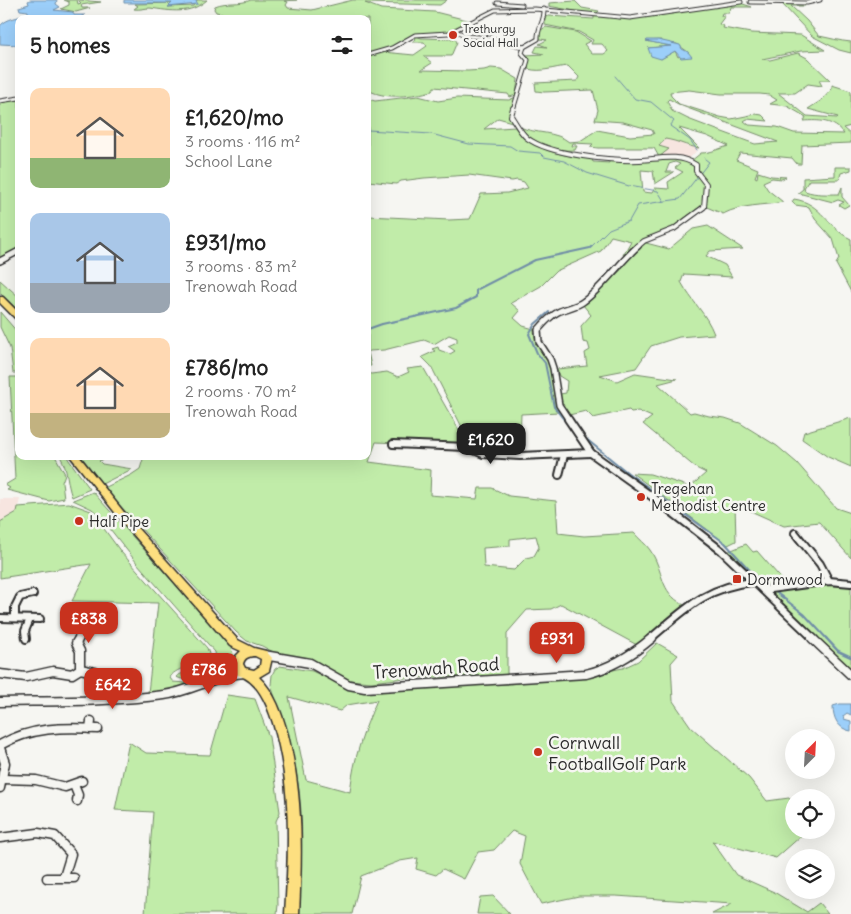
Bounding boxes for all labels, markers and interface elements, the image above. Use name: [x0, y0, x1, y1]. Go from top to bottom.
place label: Trethurgy Social Hall: [463, 21, 518, 50]
marker: Trethurgy Social Hall: [447, 29, 459, 41]
icon: filters: [328, 31, 356, 59]
text: 5 homes: [30, 32, 110, 59]
text: £1,620/mo: [185, 104, 284, 131]
icon: home: [70, 108, 130, 168]
text: 3 rooms · 116 m²: [185, 131, 301, 151]
text: School Lane: [185, 151, 272, 171]
text: £931/mo: [185, 229, 266, 256]
icon: home: [70, 233, 130, 293]
text: 3 rooms · 83 m²: [185, 256, 297, 276]
text: Trenowah Road: [185, 276, 297, 296]
text: £786/mo: [185, 354, 268, 381]
icon: home: [70, 358, 130, 418]
text: 2 rooms · 70 m²: [185, 381, 297, 401]
text: Trenowah Road: [185, 401, 297, 421]
pin: £1,620: [450, 422, 532, 465]
text: £1,620: [468, 429, 514, 449]
place label: Tregehan Methodist Centre: [651, 479, 766, 515]
marker: Tregehan Methodist Centre: [635, 491, 647, 503]
place label: Half Pipe: [89, 512, 149, 531]
marker: Half Pipe: [73, 515, 85, 527]
place label: Dormwood: [747, 570, 823, 589]
marker: Dormwood: [731, 573, 743, 585]
pin: £838: [59, 602, 119, 644]
text: £838: [71, 608, 107, 628]
pin: £931: [527, 622, 587, 664]
text: £931: [540, 628, 574, 648]
pin: £786: [179, 652, 239, 695]
street label: Trenowah Road: [372, 652, 500, 684]
text: £786: [192, 659, 226, 679]
pin: £642: [83, 668, 143, 710]
text: £642: [95, 674, 131, 694]
north arrow: [785, 729, 835, 779]
map controls: [785, 729, 835, 899]
place label: Cornwall FootballGolf Park: [548, 731, 686, 775]
marker: Cornwall FootballGolf Park: [532, 746, 544, 758]
button: locate: [785, 789, 835, 839]
button: layers: [785, 849, 835, 899]

